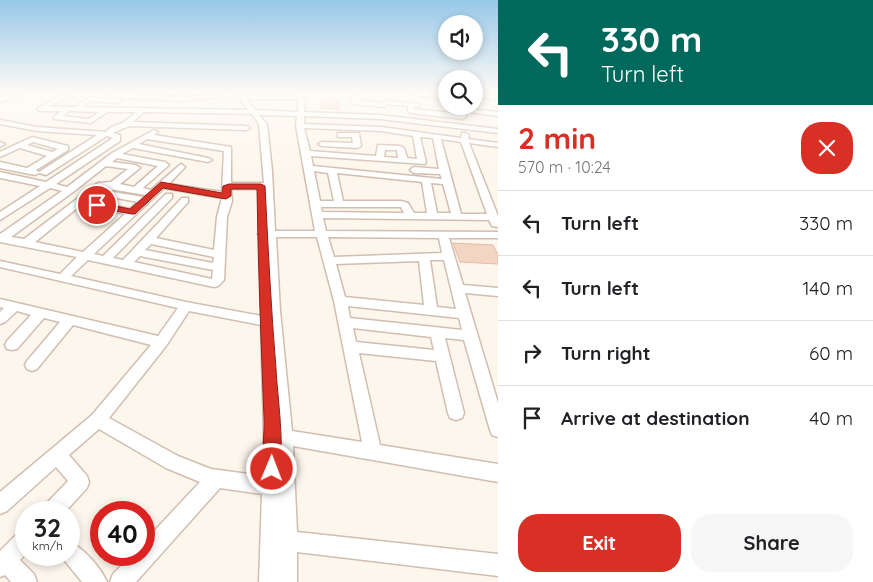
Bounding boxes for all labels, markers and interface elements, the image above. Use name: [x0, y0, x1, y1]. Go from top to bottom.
map controls: [438, 15, 483, 115]
button: sound: [438, 15, 483, 60]
text: 330 m: [601, 17, 702, 61]
icon: left: [518, 20, 583, 85]
text: Turn left: [601, 60, 684, 88]
button: search: [438, 70, 483, 115]
text: 2 min: [518, 119, 596, 157]
button: close: [801, 122, 853, 174]
text: 570 m · 10:24: [518, 157, 611, 177]
pin: [76, 184, 118, 226]
icon: arrive: [83, 191, 111, 219]
icon: left: [518, 209, 546, 237]
text: Turn left: [561, 211, 639, 235]
text: 330 m: [799, 211, 853, 235]
icon: left: [518, 274, 546, 302]
text: Turn left: [561, 276, 639, 300]
text: 140 m: [802, 276, 853, 300]
icon: right: [518, 339, 546, 367]
text: Turn right: [561, 341, 650, 365]
text: 60 m: [809, 341, 853, 365]
icon: arrive: [518, 404, 546, 432]
text: Arrive at destination: [561, 406, 750, 430]
text: 40 m: [809, 406, 853, 430]
position arrow: [245, 442, 297, 494]
speed limit sign: 40: [90, 501, 155, 566]
text: 32: [34, 512, 61, 543]
button: Exit: [518, 514, 681, 572]
button: Share: [691, 514, 853, 572]
text: km/h: [32, 538, 63, 553]

